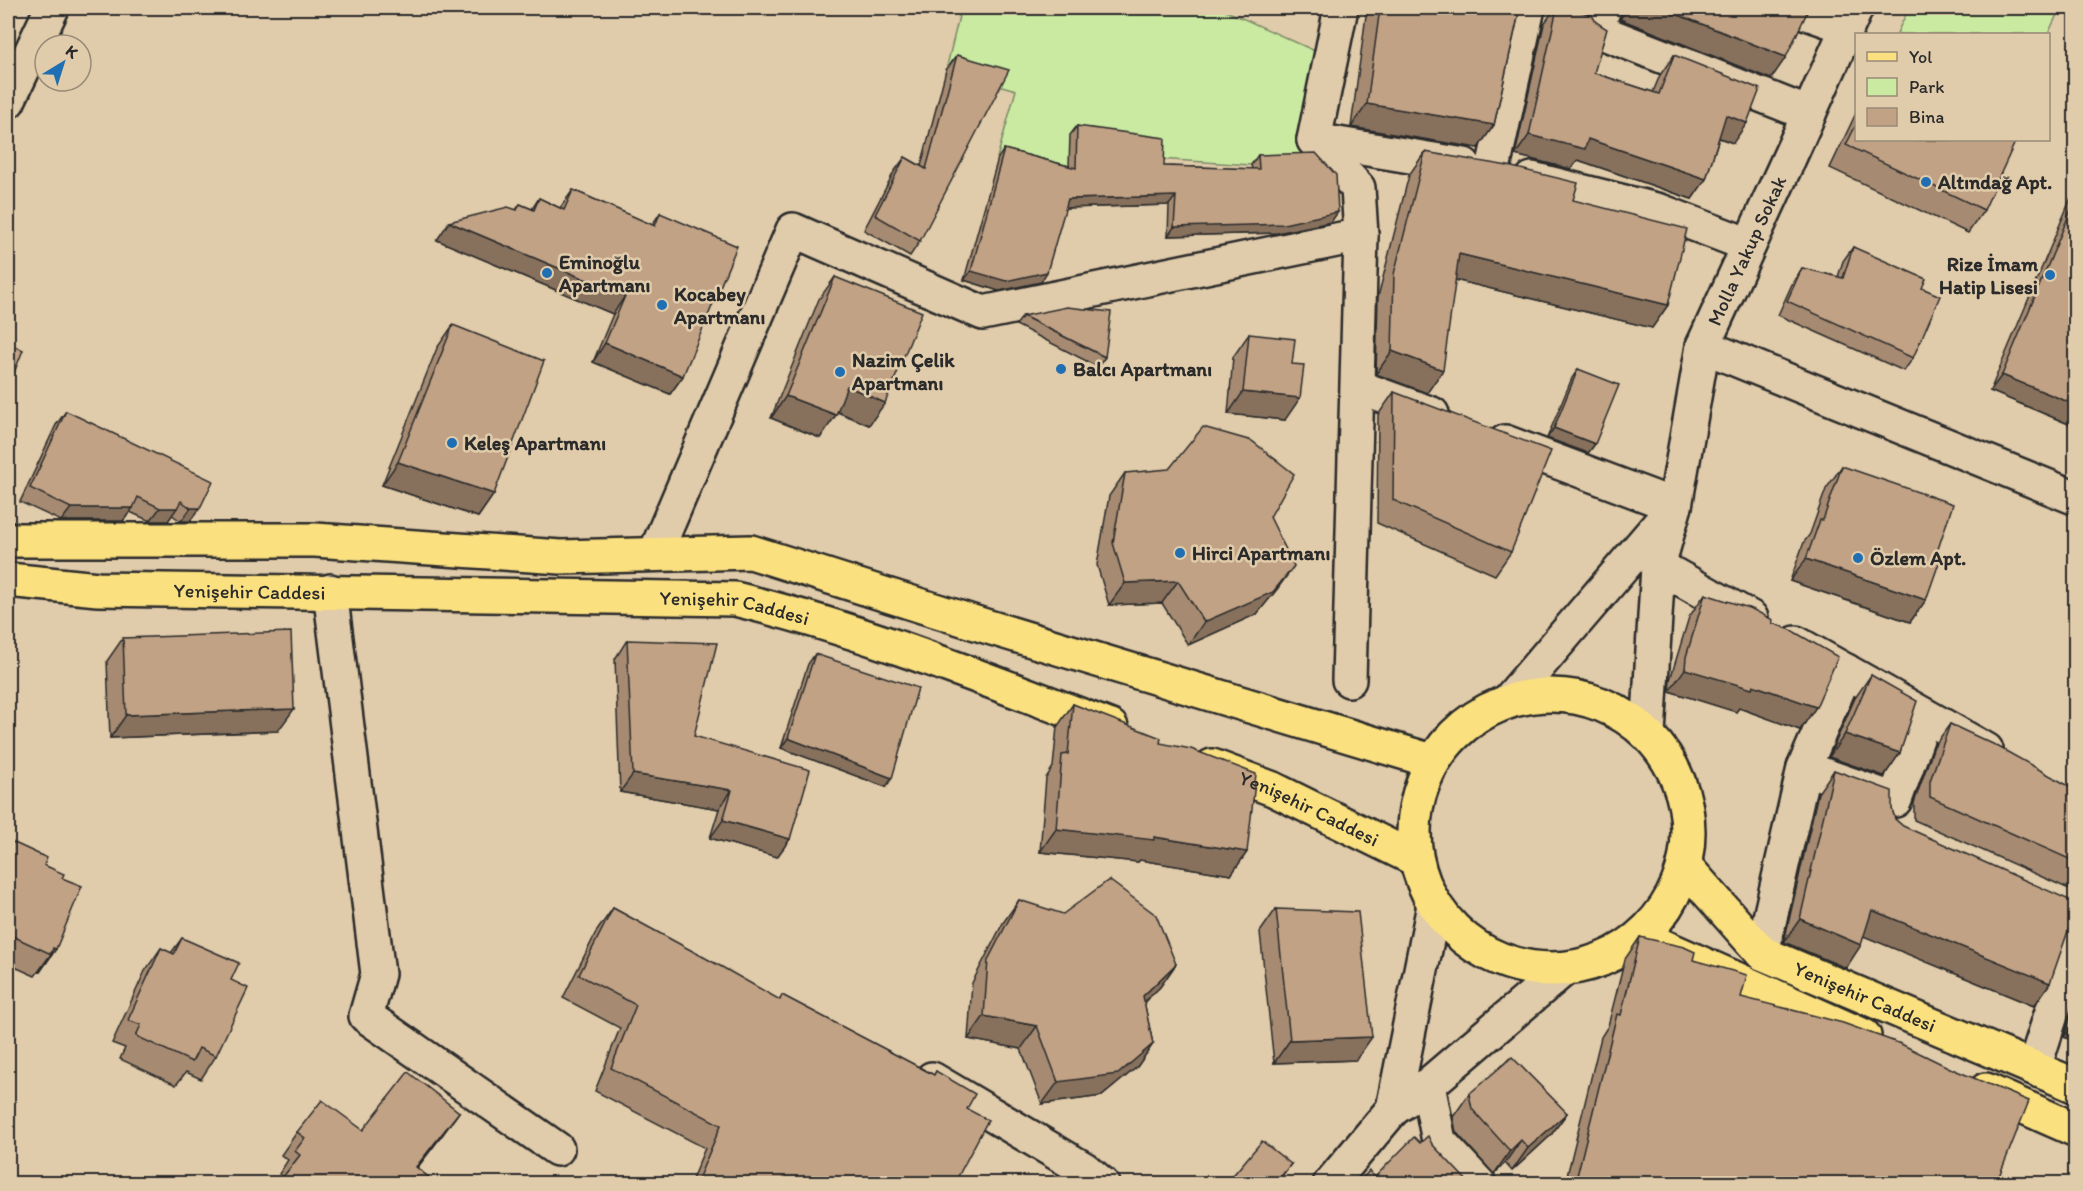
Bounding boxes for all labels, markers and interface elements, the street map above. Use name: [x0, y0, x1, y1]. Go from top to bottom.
north arrow: [33, 33, 93, 93]
legend: [1855, 33, 2050, 141]
text: K: [62, 41, 82, 63]
text: Yol: [1909, 46, 1932, 68]
text: Park: [1909, 76, 1944, 98]
text: Bina: [1909, 106, 1944, 128]
place label: Altındağ Apt.: [1937, 170, 2052, 195]
street label: Molla Yakup Sokak: [1702, 171, 1792, 329]
marker: Altındağ Apt.: [1919, 175, 1933, 189]
place label: Eminoğlu Apartmanı: [558, 250, 650, 298]
place label: Rize İmam Hatip Lisesi: [1939, 252, 2038, 300]
marker: Eminoğlu Apartmanı: [540, 266, 554, 280]
marker: Rize İmam Hatip Lisesi: [2043, 268, 2057, 282]
place label: Kocabey Apartmanı: [673, 282, 765, 330]
marker: Kocabey Apartmanı: [655, 298, 669, 312]
place label: Nazim Çelik Apartmanı: [851, 348, 955, 396]
place label: Balcı Apartmanı: [1073, 357, 1212, 382]
marker: Balcı Apartmanı: [1054, 362, 1068, 376]
marker: Nazim Çelik Apartmanı: [833, 365, 847, 379]
place label: Keleş Apartmanı: [464, 431, 606, 456]
marker: Keleş Apartmanı: [445, 436, 459, 450]
place label: Hirci Apartmanı: [1192, 541, 1330, 566]
marker: Hirci Apartmanı: [1173, 546, 1187, 560]
place label: Özlem Apt.: [1870, 546, 1966, 571]
marker: Özlem Apt.: [1851, 551, 1865, 565]
street label: Yenişehir Caddesi: [173, 578, 326, 605]
street label: Yenişehir Caddesi: [659, 586, 812, 630]
street label: Yenişehir Caddesi: [1236, 765, 1383, 851]
street label: Yenişehir Caddesi: [1790, 956, 1940, 1037]

